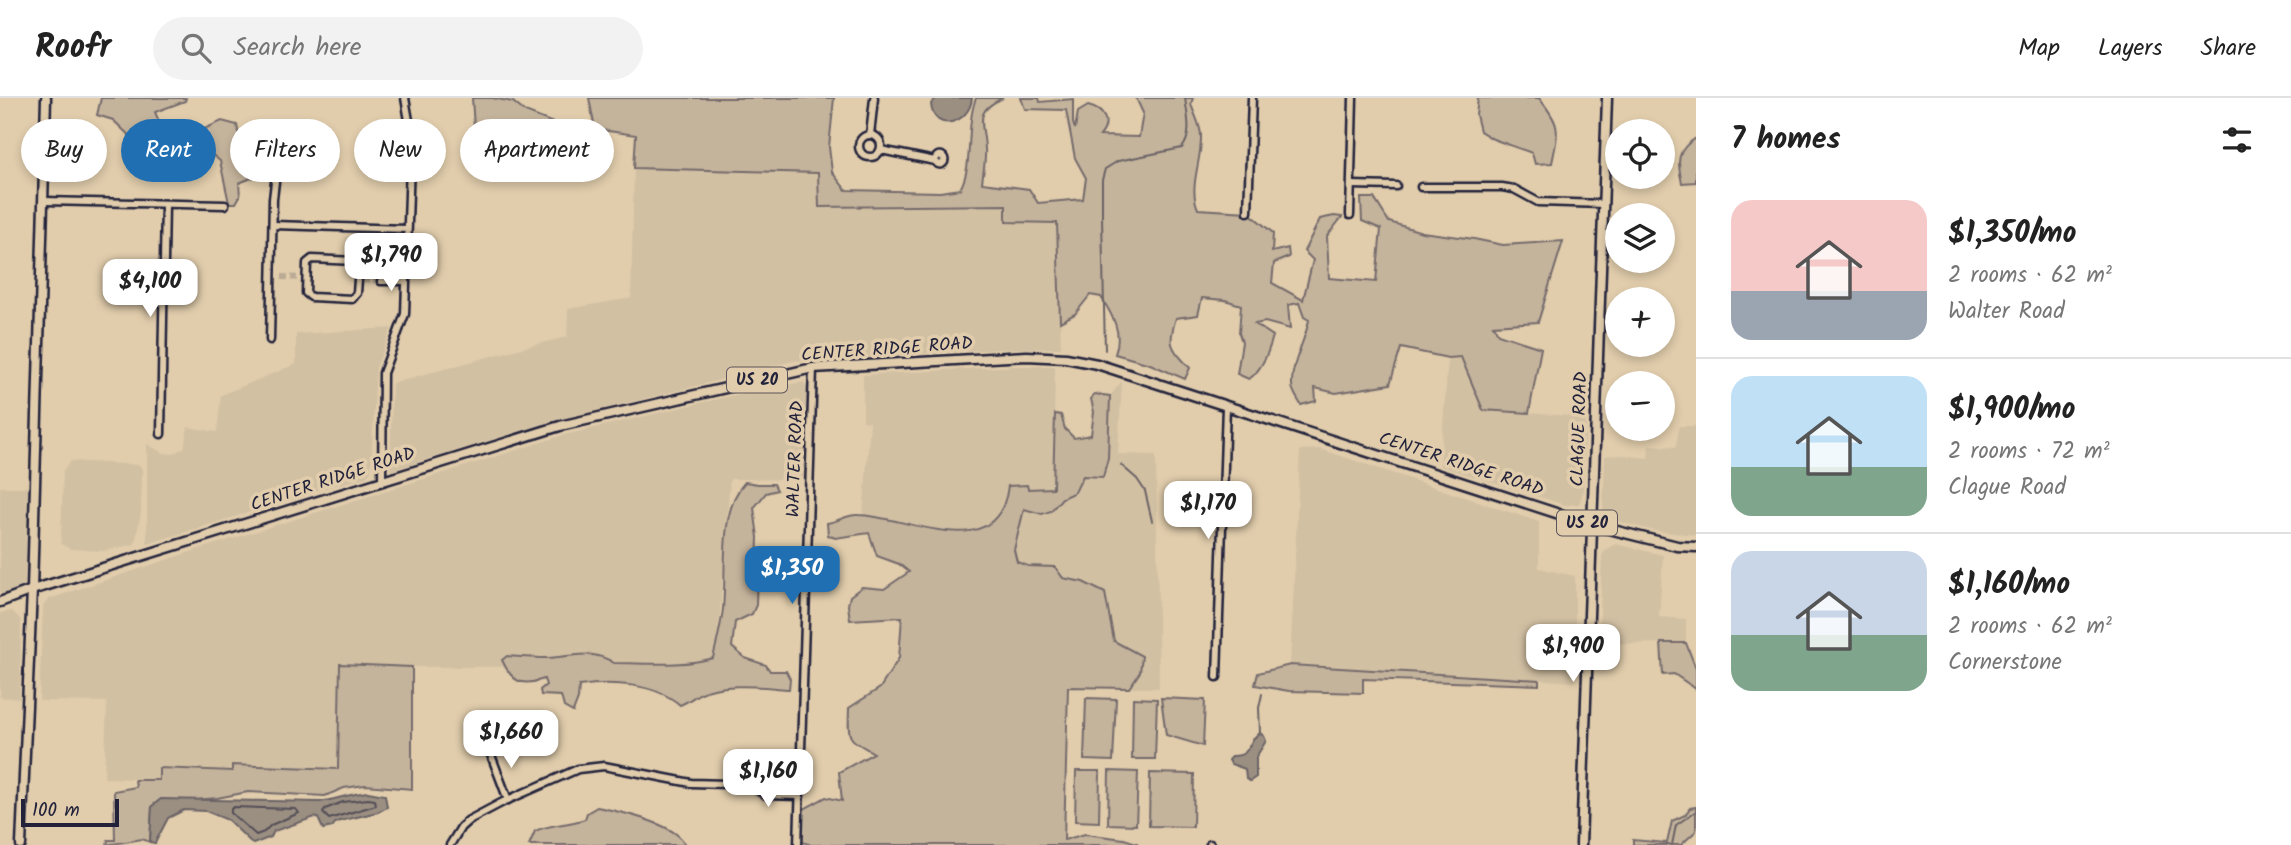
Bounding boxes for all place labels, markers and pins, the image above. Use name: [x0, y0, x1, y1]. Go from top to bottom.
pin: $1,790: [334, 234, 448, 293]
pin: $4,100: [93, 260, 207, 319]
pin: $1,170: [1151, 482, 1265, 541]
pin: $1,350: [735, 546, 849, 606]
pin: $1,900: [1516, 624, 1630, 684]
pin: $1,660: [454, 710, 568, 770]
pin: $1,160: [711, 750, 825, 809]

